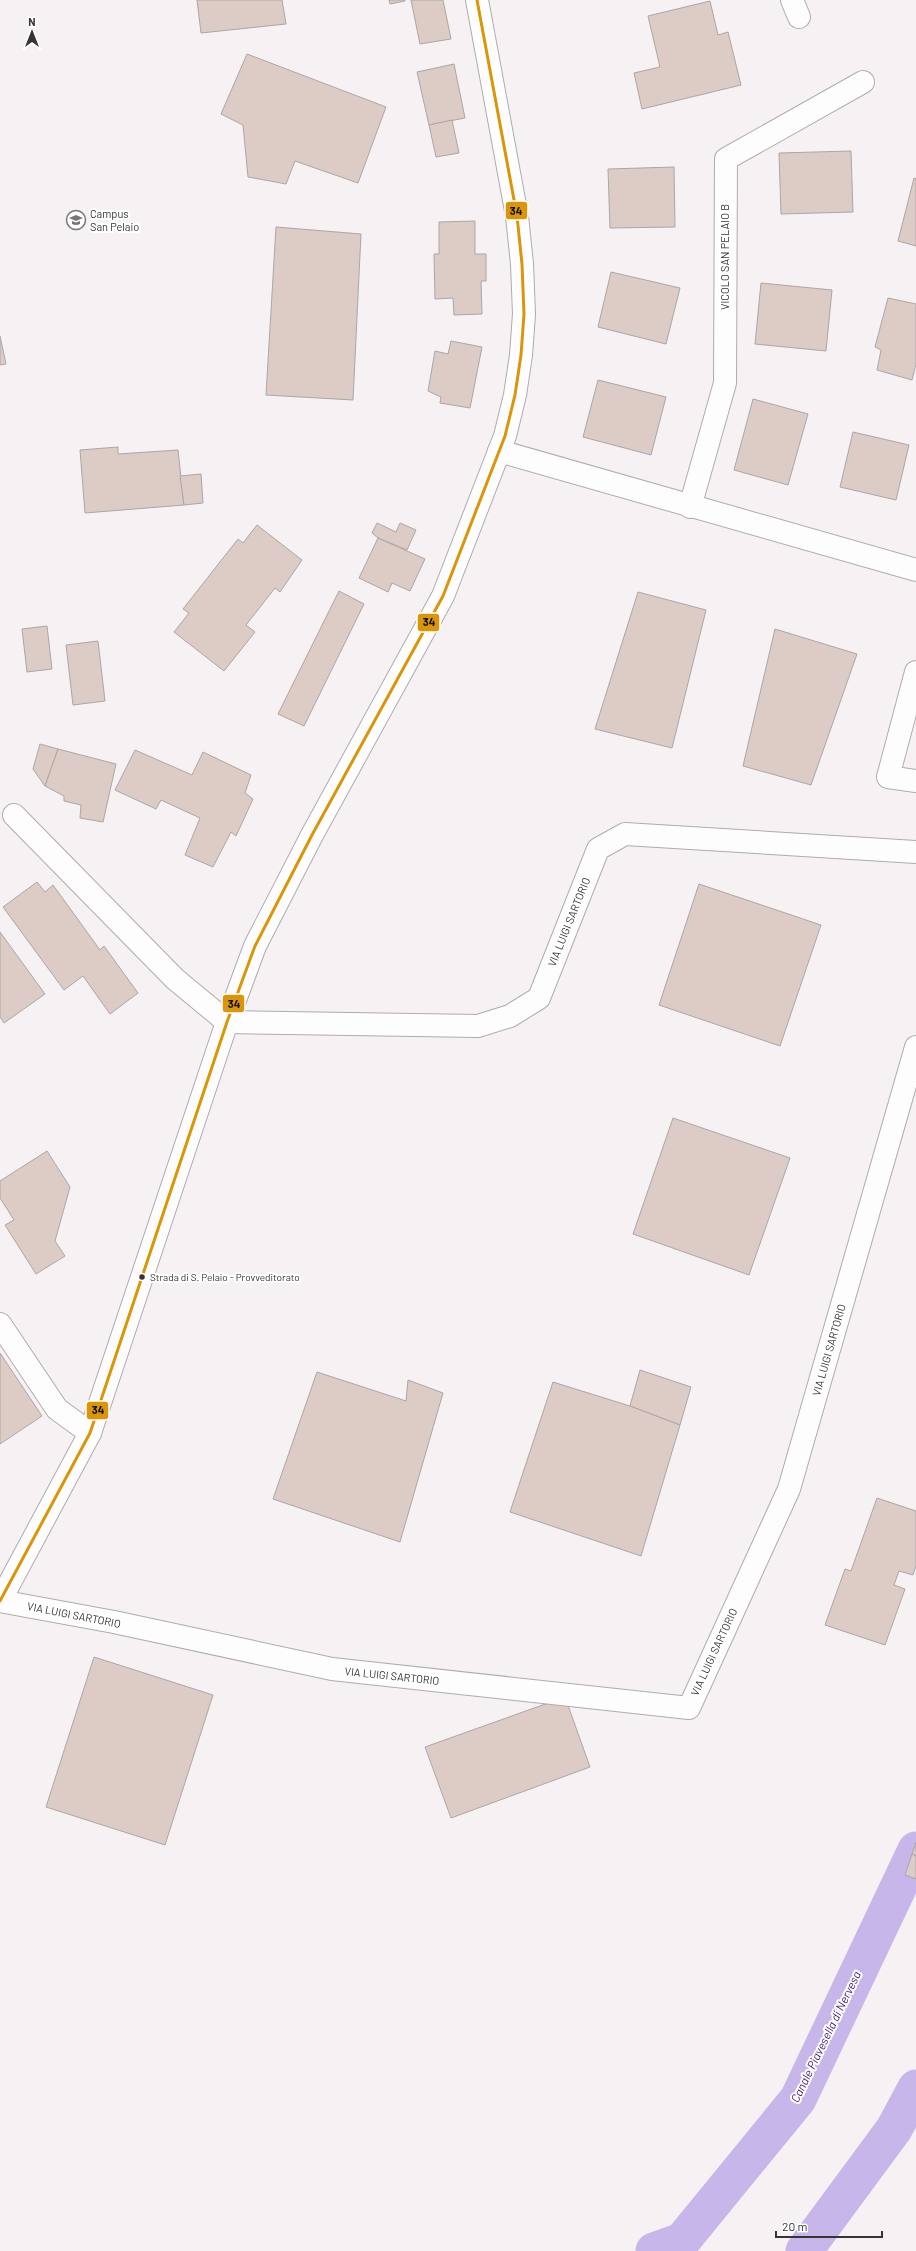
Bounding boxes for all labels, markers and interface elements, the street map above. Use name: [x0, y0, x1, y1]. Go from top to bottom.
north arrow: [12, 12, 52, 52]
text: N: [28, 15, 36, 28]
line badge: 34: [505, 201, 528, 220]
text: 34: [510, 204, 523, 217]
street label: VICOLO SAN PELAIO B: [718, 204, 731, 310]
place label: Campus San Pelaio: [90, 207, 139, 233]
school or university icon: Campus San Pelaio: [65, 209, 87, 231]
line badge: 34: [417, 613, 440, 632]
text: 34: [423, 615, 436, 628]
street label: VIA LUIGI SARTORIO: [545, 875, 592, 968]
line badge: 34: [222, 994, 245, 1013]
text: 34: [228, 997, 241, 1010]
place label: Strada di S. Pelaio - Provveditorato: [150, 1271, 300, 1283]
marker: Strada di S. Pelaio - Provveditorato: [137, 1272, 147, 1282]
street label: VIA LUIGI SARTORIO: [809, 1302, 848, 1397]
line badge: 34: [86, 1401, 109, 1420]
text: 34: [92, 1403, 105, 1416]
street label: VIA LUIGI SARTORIO: [26, 1599, 122, 1630]
street label: VIA LUIGI SARTORIO: [688, 1606, 740, 1698]
street label: VIA LUIGI SARTORIO: [344, 1664, 440, 1687]
water label: Canale Piavesella di Nervesa: [787, 1969, 863, 2104]
scale bar: [776, 2213, 882, 2239]
text: 20 m: [782, 2219, 808, 2233]

